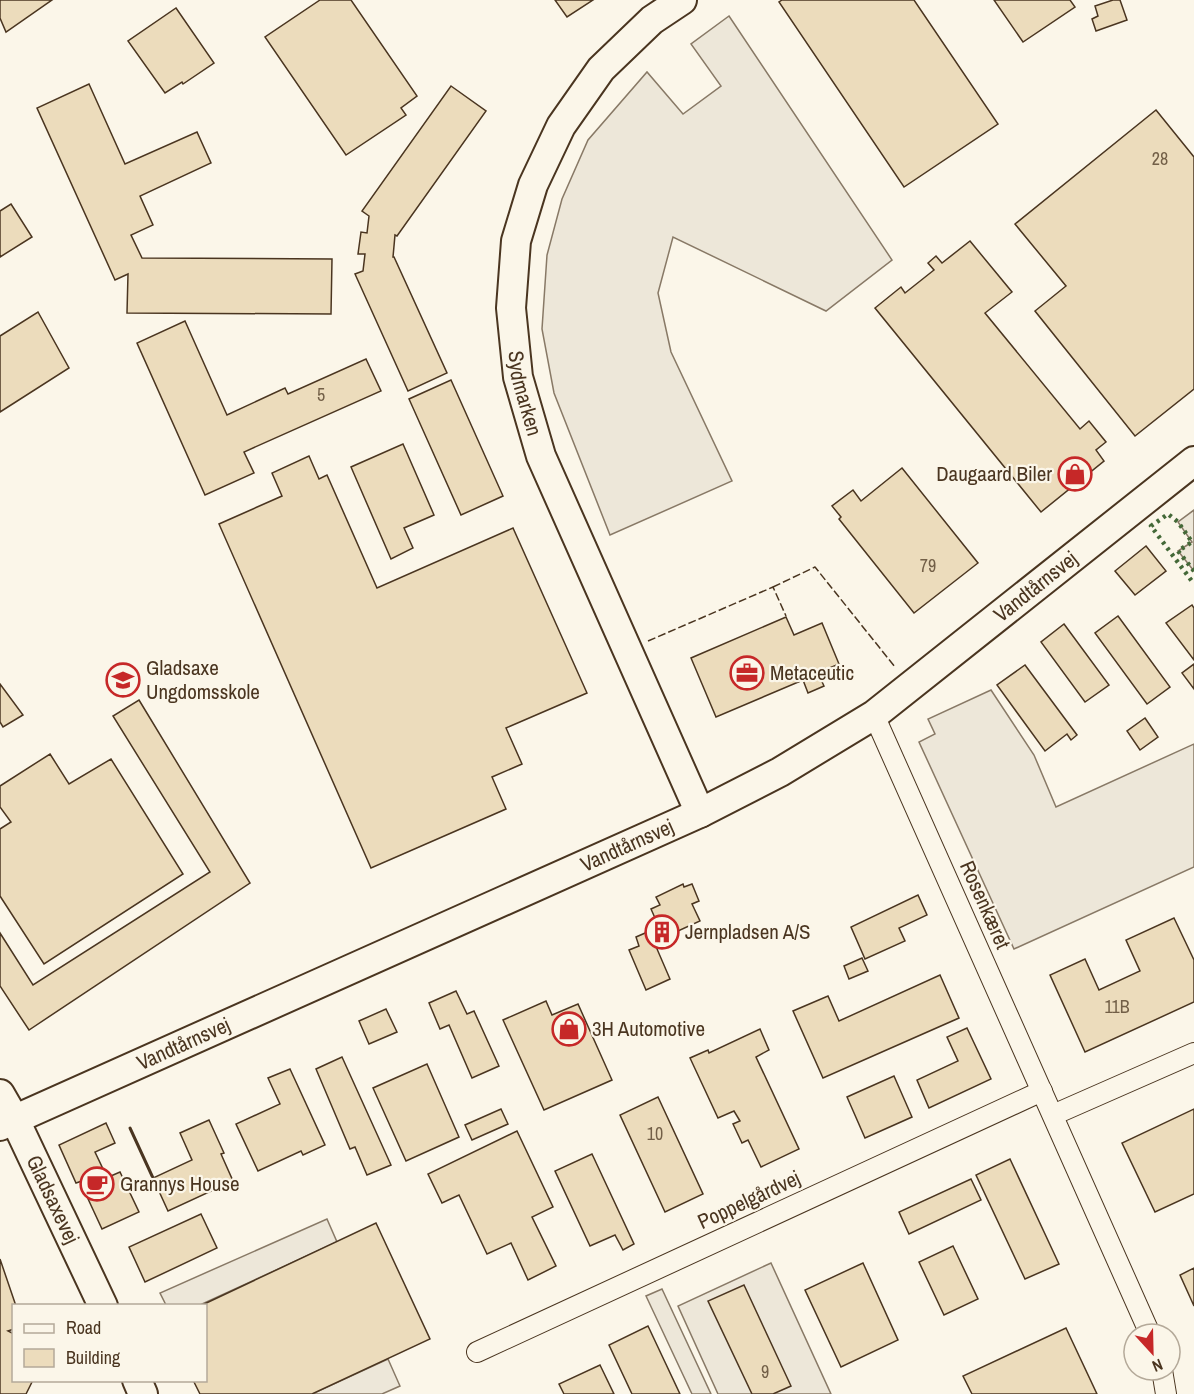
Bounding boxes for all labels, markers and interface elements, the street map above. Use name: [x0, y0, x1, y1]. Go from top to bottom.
house number: 28: [1152, 146, 1168, 171]
street label: Sydmarken: [501, 349, 549, 439]
house number: 5: [317, 382, 325, 407]
shop icon: Daugaard Biler: [1057, 456, 1093, 492]
place label: Daugaard Biler: [936, 459, 1052, 488]
street label: Vandtårnsvej: [987, 544, 1083, 629]
house number: 79: [920, 553, 936, 578]
place label: Gladsaxe Ungdomsskole: [146, 653, 260, 706]
office icon: Metaceutic: [729, 655, 765, 691]
place label: Metaceutic: [770, 658, 854, 687]
school or university icon: Gladsaxe Ungdomsskole: [105, 662, 141, 698]
street label: Vandtårnsvej: [576, 812, 678, 879]
street label: Rosenkæret: [953, 856, 1018, 954]
building icon: Jernpladsen A/S: [644, 914, 680, 950]
place label: Jernpladsen A/S: [685, 917, 810, 946]
house number: 11B: [1104, 994, 1130, 1019]
street label: Vandtårnsvej: [132, 1010, 235, 1077]
shop icon: 3H Automotive: [551, 1011, 587, 1047]
place label: 3H Automotive: [592, 1014, 705, 1043]
house number: 10: [647, 1121, 663, 1146]
street label: Gladsaxevej: [20, 1150, 86, 1248]
street label: Poppelgårdvej: [693, 1163, 805, 1236]
cafe icon: Grannys House: [79, 1166, 115, 1202]
place label: Grannys House: [120, 1169, 240, 1198]
legend: [12, 1304, 207, 1382]
text: Road: [66, 1315, 101, 1340]
north arrow: [1122, 1322, 1182, 1382]
text: Building: [66, 1345, 121, 1370]
text: N: [1149, 1354, 1166, 1378]
house number: 9: [761, 1359, 769, 1384]

